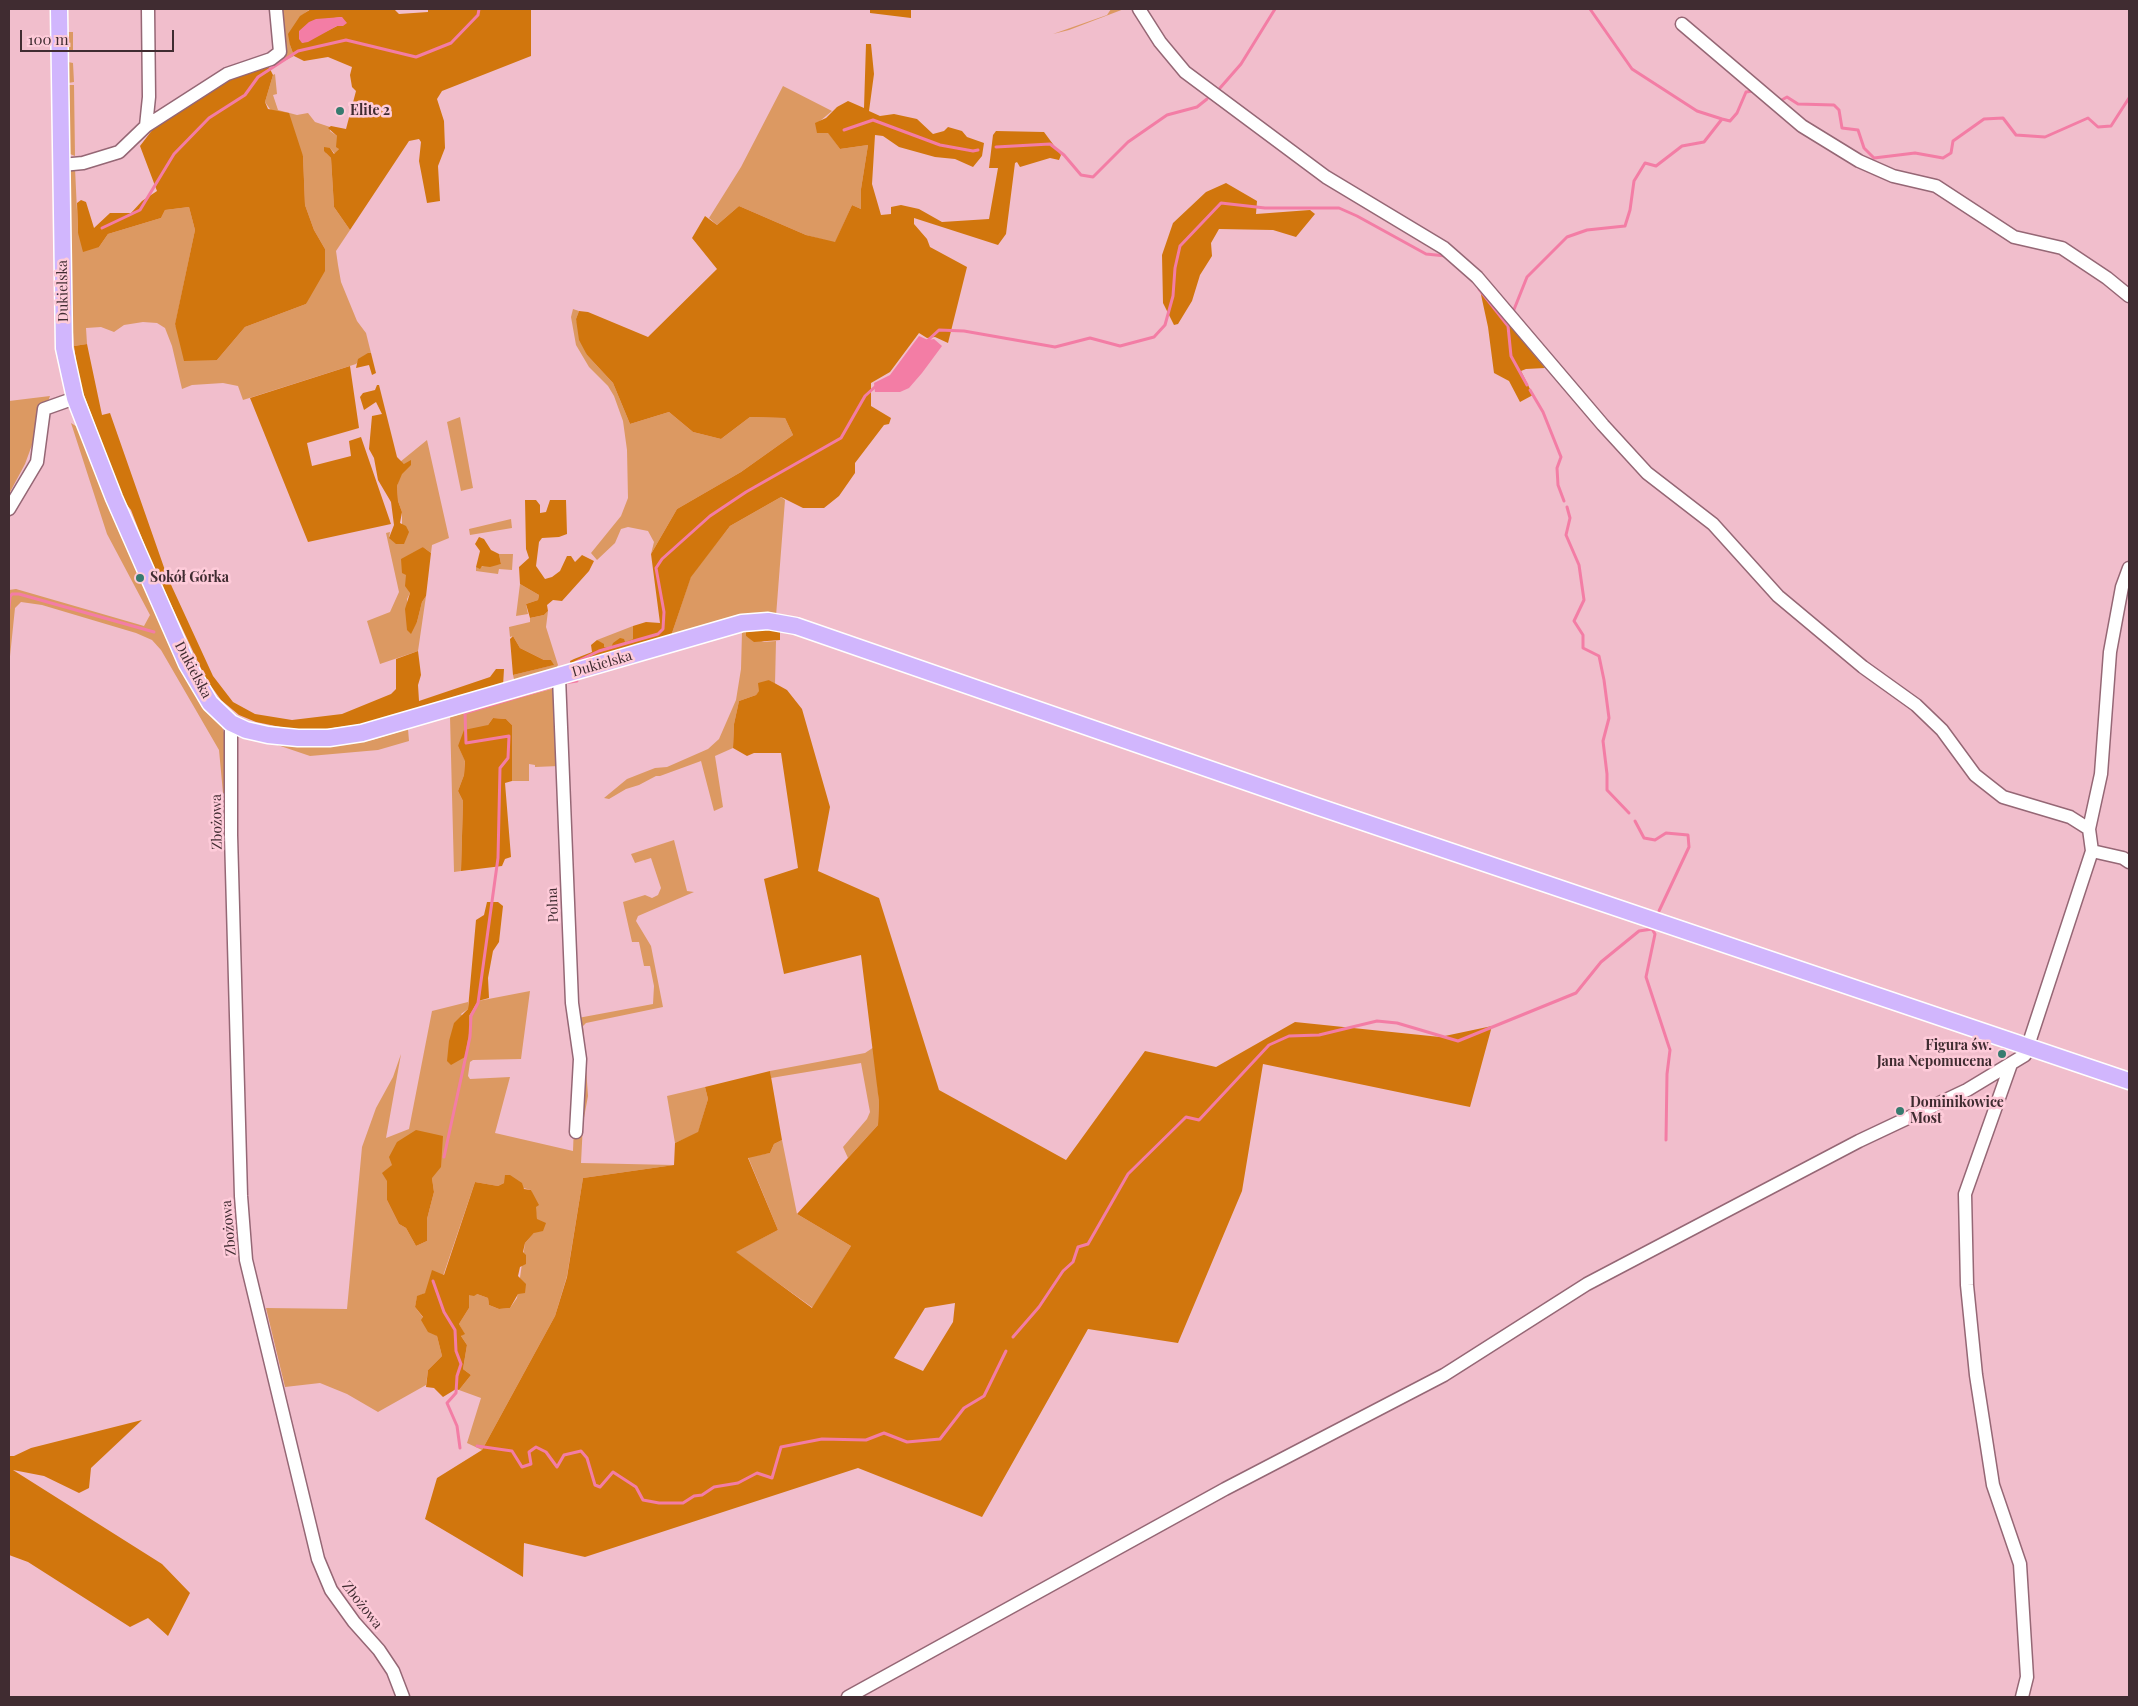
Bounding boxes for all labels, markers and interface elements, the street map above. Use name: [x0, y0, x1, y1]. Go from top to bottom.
scale bar: [22, 20, 176, 52]
text: 100 m: [28, 29, 69, 49]
place label: Elite 2: [350, 103, 390, 119]
marker: Elite 2: [334, 105, 346, 117]
street label: Dukielska: [54, 260, 72, 322]
place label: Sokół Górka: [150, 570, 229, 586]
marker: Sokół Górka: [134, 572, 146, 584]
street label: Dukielska: [171, 639, 215, 701]
street label: Dukielska: [570, 647, 634, 681]
street label: Zbożowa: [208, 794, 226, 850]
street label: Polna: [544, 887, 562, 923]
place label: Figura św. Jana Nepomucena: [1877, 1038, 1992, 1070]
marker: Figura św. Jana Nepomucena: [1996, 1048, 2008, 1060]
place label: Dominikowice Most: [1910, 1095, 2004, 1128]
marker: Dominikowice Most: [1894, 1105, 1906, 1117]
street label: Zbożowa: [218, 1199, 240, 1257]
street label: Zbożowa: [338, 1578, 386, 1632]

